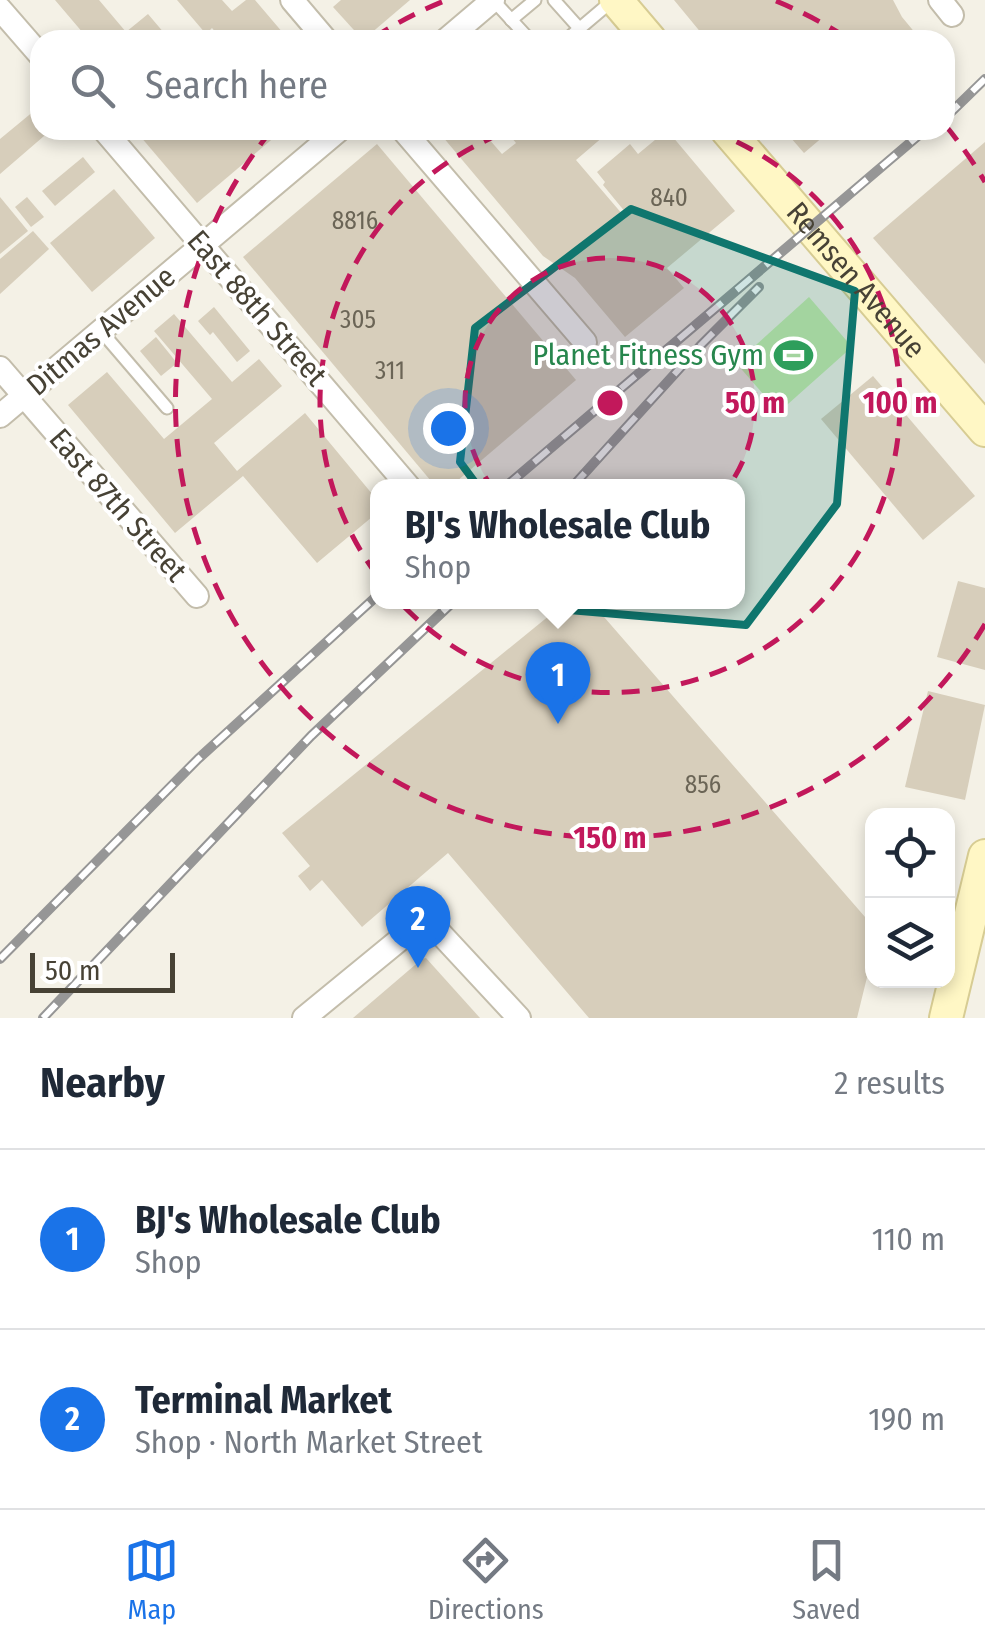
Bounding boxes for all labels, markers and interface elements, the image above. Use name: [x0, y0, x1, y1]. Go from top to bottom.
search box: [30, 30, 955, 140]
icon: search: [65, 58, 120, 113]
text: Search here: [145, 62, 328, 108]
house number: 840: [650, 183, 688, 213]
street label: Remsen Avenue: [779, 195, 933, 366]
house number: 8816: [332, 206, 378, 236]
street label: East 88th Street: [180, 223, 334, 393]
street label: Ditmas Avenue: [20, 259, 182, 403]
house number: 305: [340, 305, 376, 335]
sports icon: Planet Fitness Gym: [773, 334, 815, 376]
place label: Planet Fitness Gym: [532, 337, 764, 373]
house number: 311: [375, 356, 405, 386]
centre of rings: [592, 385, 628, 421]
text: 50 m: [725, 385, 785, 421]
text: 100 m: [863, 385, 937, 421]
your location: [423, 403, 474, 454]
street label: East 87th Street: [42, 421, 194, 589]
popup: [370, 479, 745, 609]
text: BJ's Wholesale Club: [405, 502, 710, 548]
text: Shop: [405, 548, 471, 586]
pin: 1: [526, 642, 590, 724]
house number: 856: [685, 770, 721, 800]
map controls: [865, 808, 955, 988]
button: locate: [865, 808, 955, 898]
text: 150 m: [574, 820, 646, 856]
pin: 2: [386, 886, 450, 968]
button: layers: [865, 898, 955, 988]
scale bar: [30, 948, 175, 993]
text: 50 m: [45, 954, 101, 987]
text: Nearby: [40, 1058, 165, 1108]
text: 2 results: [834, 1064, 945, 1102]
text: BJ's Wholesale Club: [135, 1197, 441, 1243]
text: 1: [66, 1220, 79, 1258]
text: 110 m: [872, 1220, 945, 1258]
text: Shop: [135, 1243, 202, 1281]
text: Terminal Market: [135, 1377, 392, 1423]
text: 2: [65, 1400, 80, 1438]
text: 190 m: [868, 1400, 945, 1438]
text: Shop · North Market Street: [135, 1423, 482, 1461]
tab: Map: [124, 1533, 179, 1626]
tab: Directions: [428, 1533, 544, 1626]
tab: Saved: [792, 1533, 861, 1626]

